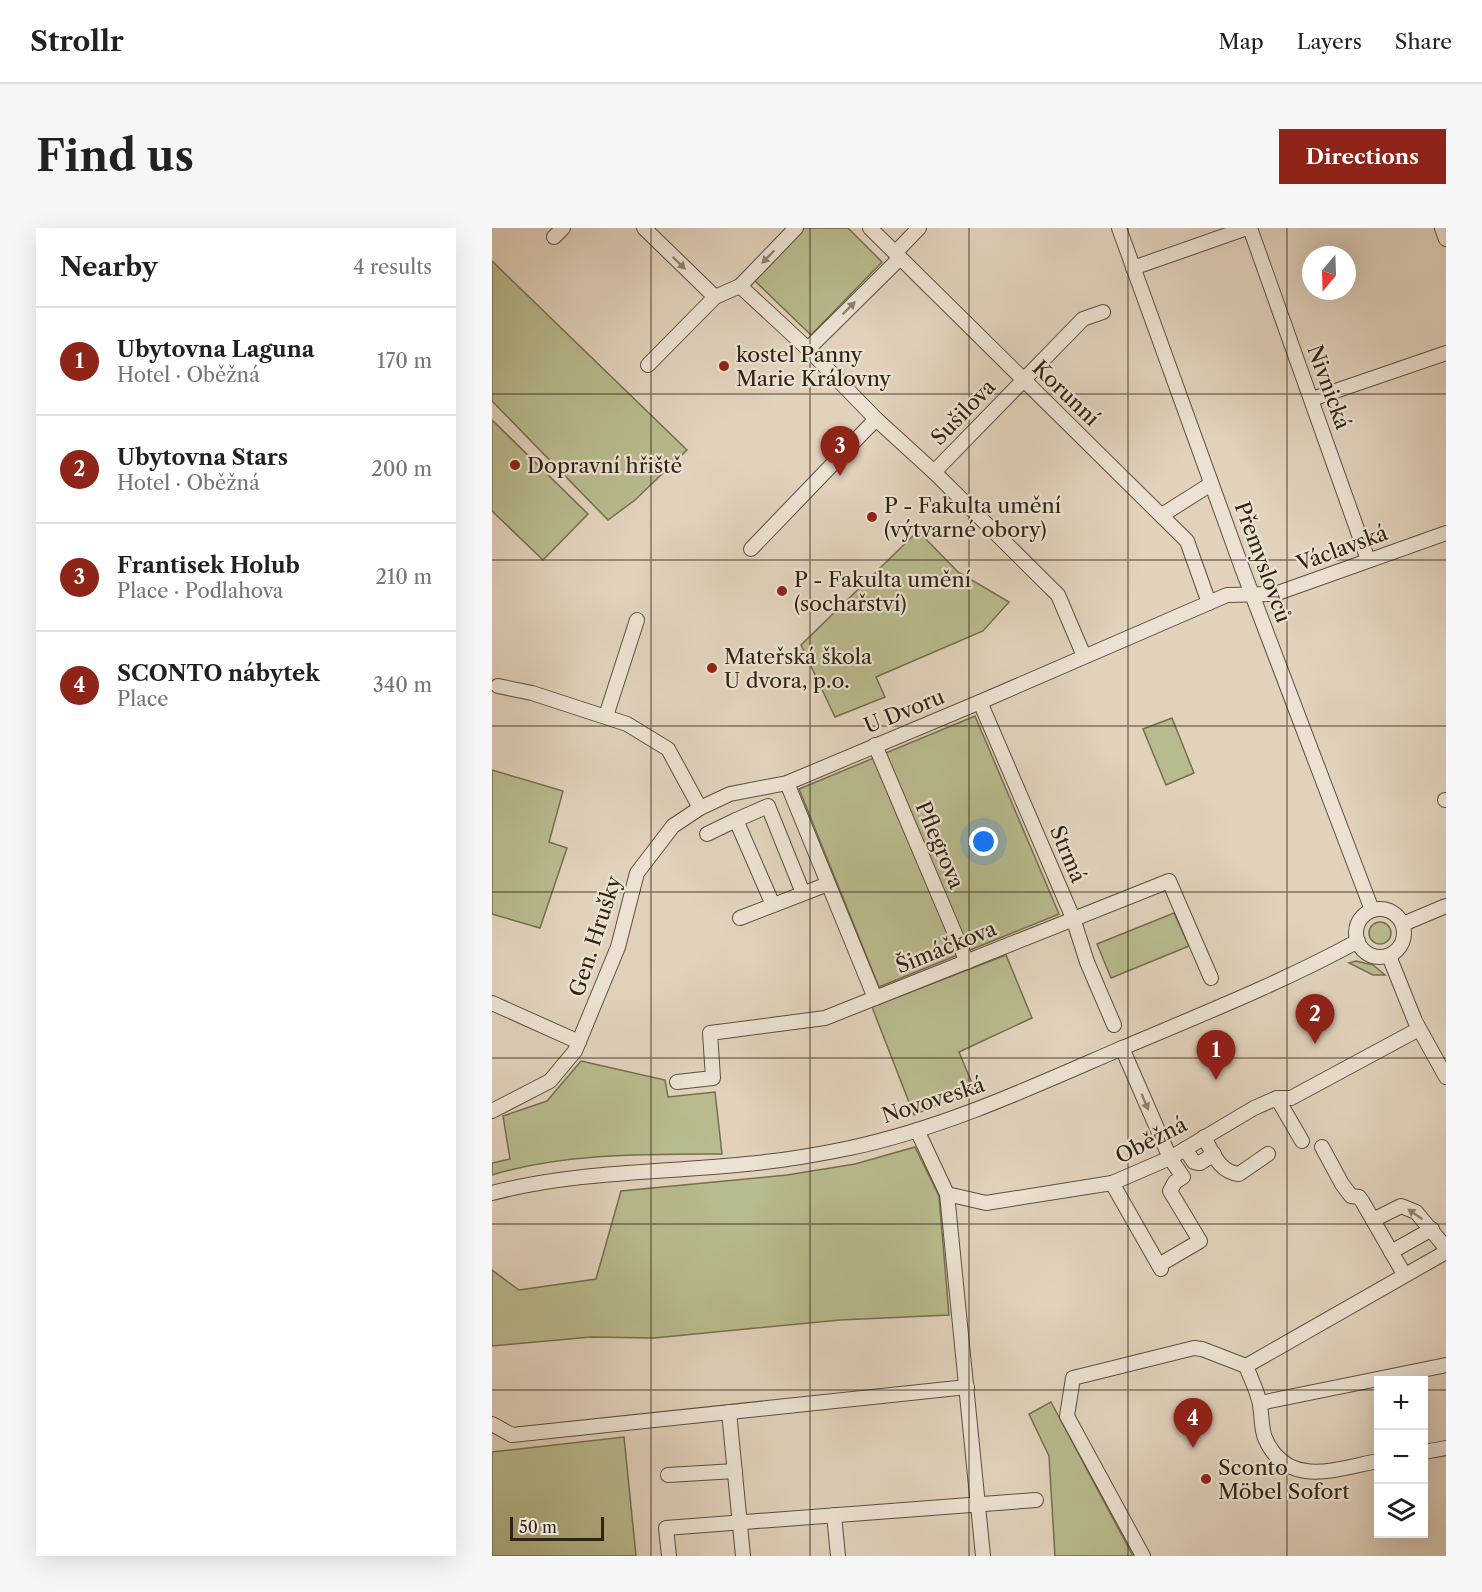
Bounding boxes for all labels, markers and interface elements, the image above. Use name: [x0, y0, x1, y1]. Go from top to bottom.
text: Strollr: [30, 24, 124, 58]
text: Map: [1219, 29, 1264, 54]
text: Layers: [1297, 29, 1362, 54]
text: Share: [1395, 29, 1452, 54]
button: Directions: [1279, 129, 1446, 184]
text: Find us: [36, 130, 194, 182]
north arrow: [1302, 246, 1356, 300]
one-way arrow: [761, 249, 775, 264]
text: Nearby: [60, 251, 158, 283]
text: 4 results: [353, 255, 432, 279]
one-way arrow: [672, 255, 686, 269]
one-way arrow: [842, 301, 857, 315]
text: Ubytovna Laguna: [117, 336, 315, 363]
street label: Nivnická: [1302, 341, 1356, 434]
place label: kostel Panny Marie Královny: [736, 342, 891, 391]
text: 1: [75, 349, 84, 373]
text: 170 m: [377, 349, 432, 373]
street label: Korunní: [1027, 355, 1105, 431]
marker: kostel Panny Marie Královny: [717, 359, 731, 373]
text: Hotel · Oběžná: [117, 363, 260, 387]
street label: Sušilova: [926, 373, 1001, 450]
pin: 3: [820, 426, 860, 476]
text: Ubytovna Stars: [117, 444, 288, 471]
place label: Dopravní hřiště: [527, 453, 682, 478]
text: 2: [74, 457, 85, 481]
text: 200 m: [371, 457, 432, 481]
marker: Dopravní hřiště: [508, 458, 522, 472]
text: Hotel · Oběžná: [117, 471, 260, 495]
place label: P - Fakulta umění (výtvarné obory): [884, 493, 1061, 542]
street label: Přemyslovců: [1230, 498, 1296, 626]
marker: P - Fakulta umění (výtvarné obory): [865, 510, 879, 524]
street label: Václavská: [1292, 520, 1392, 576]
text: Frantisek Holub: [117, 552, 300, 579]
text: 3: [74, 565, 85, 589]
text: 210 m: [375, 565, 432, 589]
place label: P - Fakulta umění (sochařství): [794, 567, 971, 616]
text: Place · Podlahova: [117, 579, 283, 603]
marker: P - Fakulta umění (sochařství): [775, 584, 789, 598]
place label: Mateřská škola U dvora, p.o.: [724, 644, 873, 693]
text: SCONTO nábytek: [117, 660, 320, 687]
marker: Mateřská škola U dvora, p.o.: [705, 661, 719, 675]
text: 4: [74, 673, 85, 697]
text: 340 m: [373, 673, 432, 697]
street label: U Dvoru: [860, 684, 948, 738]
text: Place: [117, 687, 168, 711]
street label: Pflegrova: [910, 797, 970, 893]
street label: Strmá: [1045, 822, 1091, 887]
your location: [969, 827, 998, 856]
street label: Gen. Hrušky: [564, 872, 626, 999]
street label: Šimáčkova: [892, 915, 1001, 978]
pin: 2: [1296, 994, 1334, 1044]
pin: 1: [1196, 1030, 1236, 1080]
street label: Novoveská: [878, 1071, 988, 1128]
one-way arrow: [1141, 1093, 1151, 1111]
street label: Oběžná: [1111, 1111, 1192, 1169]
one-way arrow: [1406, 1208, 1423, 1219]
map controls: [1374, 1376, 1428, 1538]
button: +: [1374, 1376, 1428, 1430]
pin: 4: [1174, 1398, 1212, 1448]
button: −: [1374, 1430, 1428, 1484]
place label: Sconto Möbel Sofort: [1218, 1455, 1350, 1504]
marker: Sconto Möbel Sofort: [1199, 1472, 1213, 1486]
button: layers: [1374, 1484, 1428, 1538]
scale bar: [510, 1514, 604, 1542]
text: 50 m: [519, 1517, 557, 1537]

